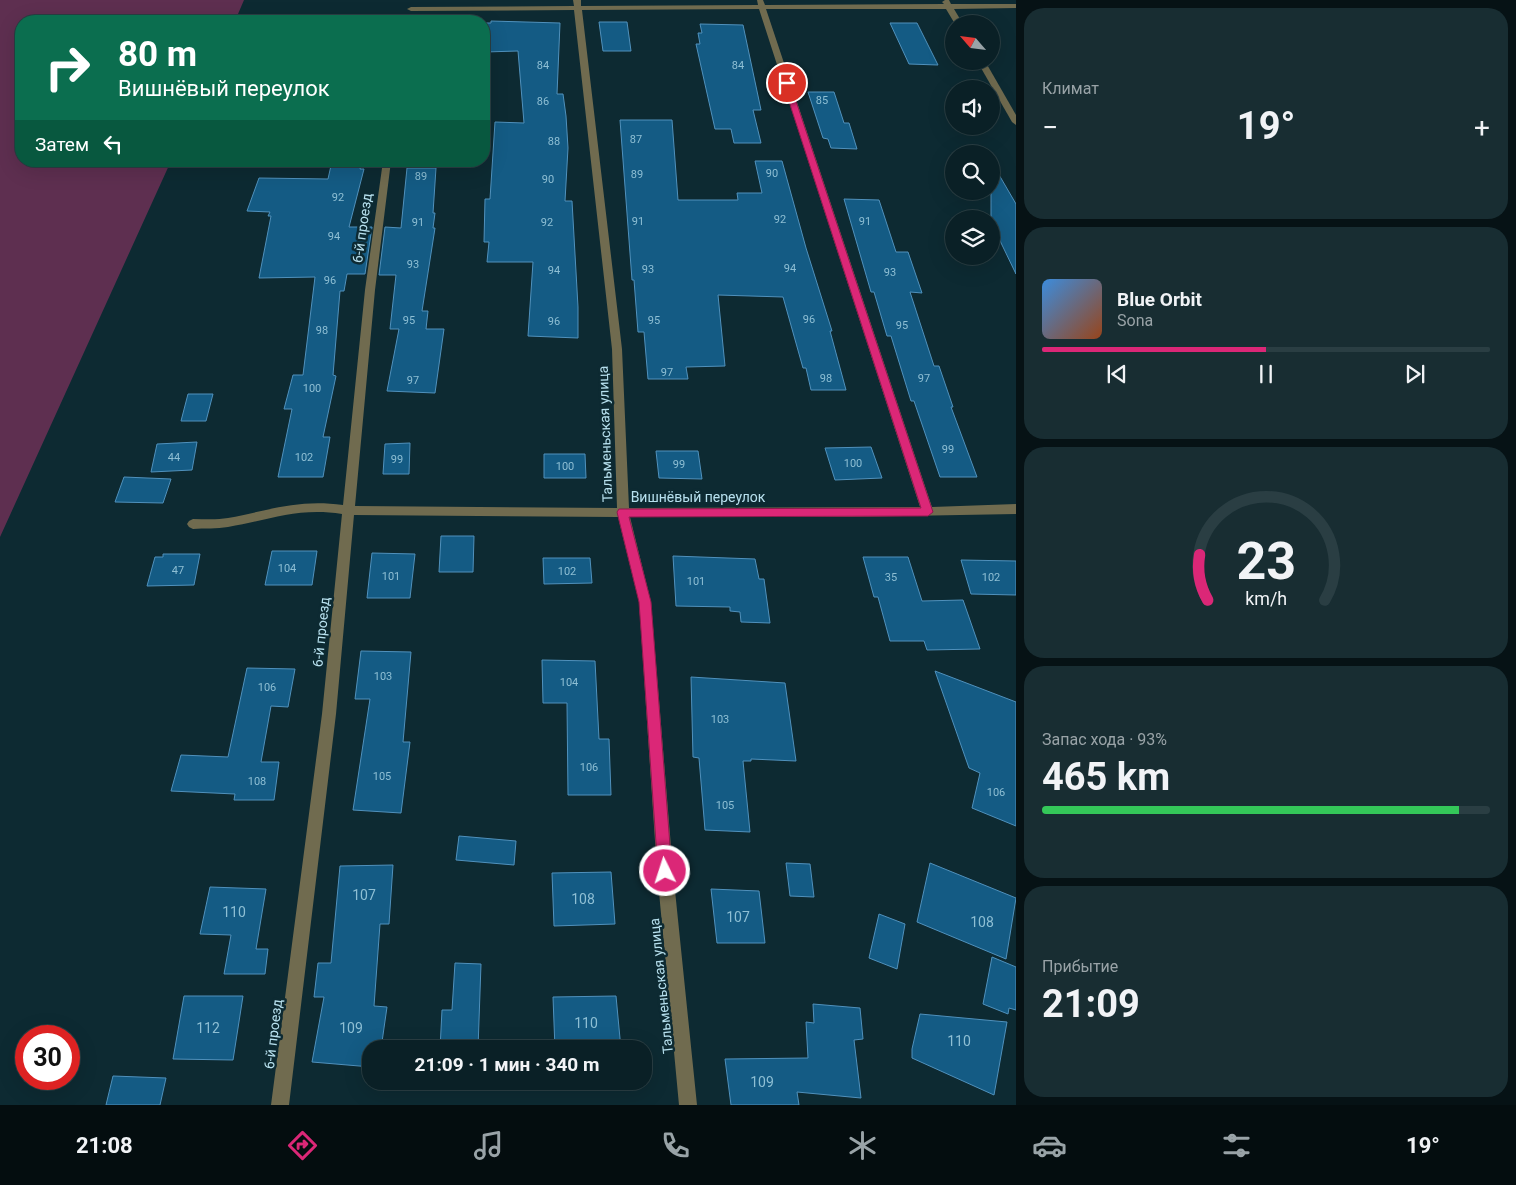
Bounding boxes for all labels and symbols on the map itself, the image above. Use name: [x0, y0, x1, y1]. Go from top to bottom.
north arrow: [945, 15, 1000, 70]
house number: 84: [537, 59, 549, 72]
house number: 84: [732, 59, 744, 72]
pin: [766, 62, 808, 104]
house number: 85: [816, 94, 828, 107]
house number: 86: [537, 95, 549, 108]
house number: 87: [630, 133, 642, 146]
house number: 88: [548, 135, 560, 148]
house number: 90: [766, 167, 778, 180]
house number: 89: [631, 168, 643, 181]
house number: 89: [415, 170, 427, 183]
house number: 90: [542, 173, 554, 186]
house number: 92: [332, 191, 344, 204]
street label: 6-й проезд: [349, 192, 375, 264]
house number: 92: [774, 213, 786, 226]
house number: 91: [632, 215, 644, 228]
house number: 91: [859, 215, 871, 228]
house number: 91: [412, 216, 424, 229]
house number: 92: [541, 216, 553, 229]
house number: 94: [328, 230, 340, 243]
house number: 93: [407, 258, 419, 271]
house number: 94: [784, 262, 796, 275]
house number: 93: [642, 263, 654, 276]
house number: 94: [548, 264, 560, 277]
house number: 93: [884, 266, 896, 279]
house number: 96: [324, 274, 336, 287]
house number: 96: [803, 313, 815, 326]
house number: 95: [403, 314, 415, 327]
house number: 95: [648, 314, 660, 327]
house number: 96: [548, 315, 560, 328]
house number: 95: [896, 319, 908, 332]
house number: 98: [316, 324, 328, 337]
street label: Тальменьская улица: [595, 366, 615, 502]
house number: 97: [661, 366, 673, 379]
house number: 98: [820, 372, 832, 385]
house number: 97: [918, 372, 930, 385]
house number: 97: [407, 374, 419, 387]
house number: 100: [303, 382, 321, 395]
house number: 99: [942, 443, 954, 456]
house number: 44: [168, 451, 180, 464]
house number: 102: [295, 451, 313, 464]
house number: 99: [391, 453, 403, 466]
house number: 100: [844, 457, 862, 470]
house number: 99: [673, 458, 685, 471]
house number: 100: [556, 460, 574, 473]
street label: Вишнёвый переулок: [631, 489, 766, 505]
house number: 104: [278, 562, 296, 575]
house number: 47: [172, 564, 184, 577]
house number: 102: [558, 565, 576, 578]
house number: 101: [382, 570, 400, 583]
house number: 35: [885, 571, 897, 584]
house number: 102: [982, 571, 1000, 584]
house number: 101: [687, 575, 705, 588]
street label: 6-й проезд: [309, 596, 333, 668]
house number: 103: [374, 670, 392, 683]
house number: 104: [560, 676, 578, 689]
house number: 106: [258, 681, 276, 694]
house number: 103: [711, 713, 729, 726]
house number: 106: [580, 761, 598, 774]
house number: 105: [373, 770, 391, 783]
house number: 108: [248, 775, 266, 788]
house number: 106: [987, 786, 1005, 799]
house number: 105: [716, 799, 734, 812]
position arrow: [638, 844, 690, 896]
house number: 107: [352, 887, 376, 903]
house number: 108: [571, 891, 595, 907]
house number: 110: [222, 904, 246, 920]
house number: 107: [726, 909, 750, 925]
house number: 108: [970, 914, 994, 930]
street label: Тальменьская улица: [646, 917, 676, 1055]
street label: 6-й проезд: [261, 998, 285, 1070]
house number: 110: [574, 1015, 598, 1031]
house number: 112: [196, 1020, 220, 1036]
house number: 109: [339, 1020, 363, 1036]
speed limit sign: 30: [15, 1025, 80, 1090]
house number: 110: [947, 1033, 971, 1049]
house number: 109: [750, 1074, 774, 1090]

